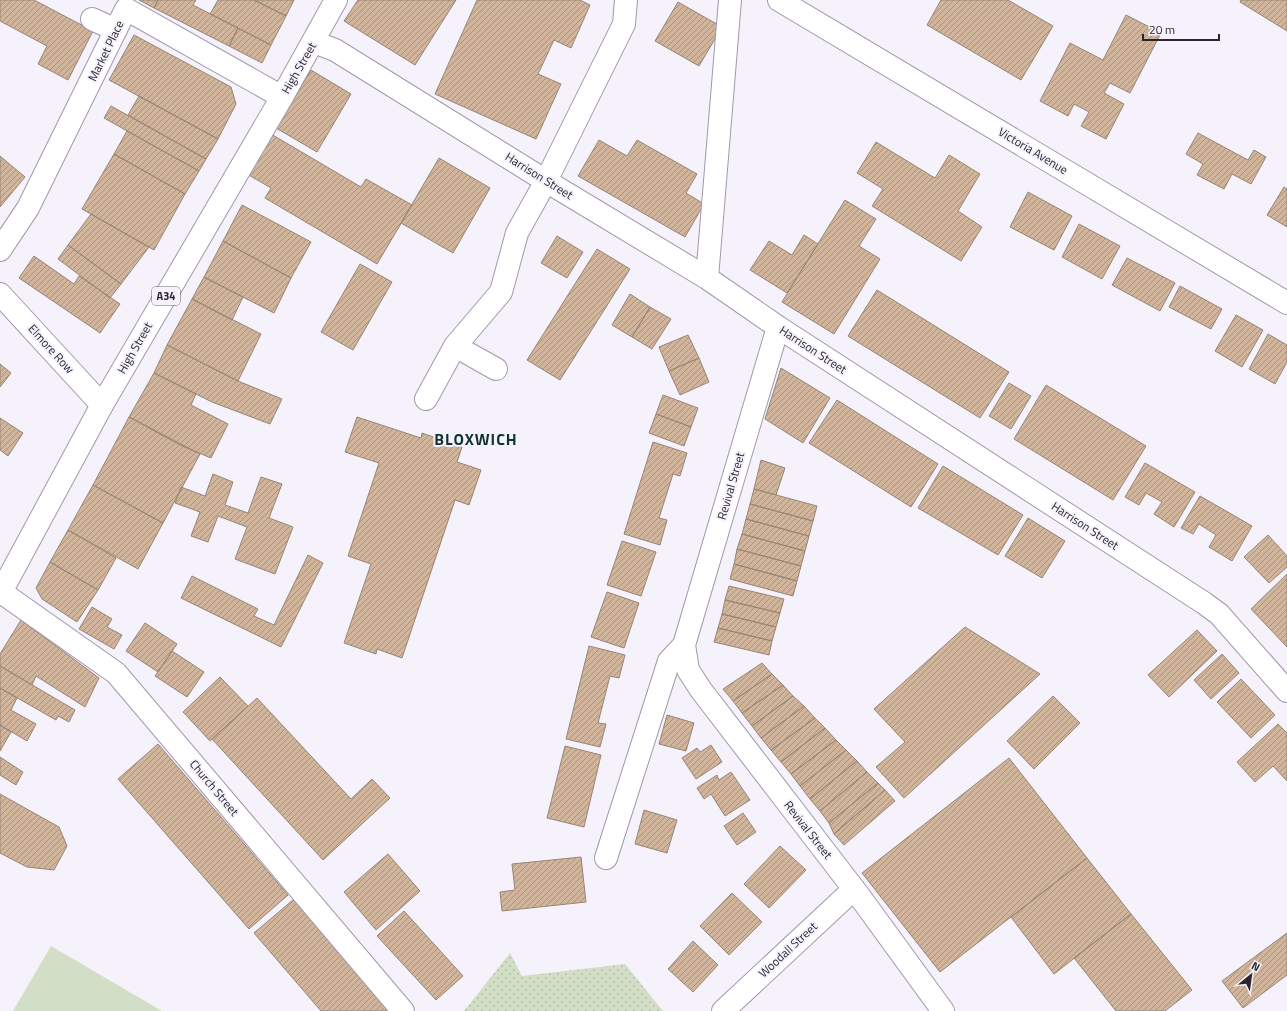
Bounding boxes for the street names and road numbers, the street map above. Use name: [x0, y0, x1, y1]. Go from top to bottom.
street label: Market Place: [83, 17, 129, 85]
street label: High Street: [276, 38, 321, 97]
street label: Victoria Avenue: [995, 122, 1072, 179]
street label: Harrison Street: [502, 147, 578, 204]
road number: A34: [152, 287, 180, 305]
street label: High Street: [112, 318, 157, 377]
street label: Elmore Row: [24, 320, 79, 378]
street label: Harrison Street: [776, 321, 851, 379]
street label: Revival Street: [712, 449, 749, 522]
street label: Harrison Street: [1048, 497, 1123, 555]
street label: Church Street: [185, 755, 244, 821]
street label: Revival Street: [779, 796, 838, 864]
street label: Woodall Street: [754, 917, 822, 982]

